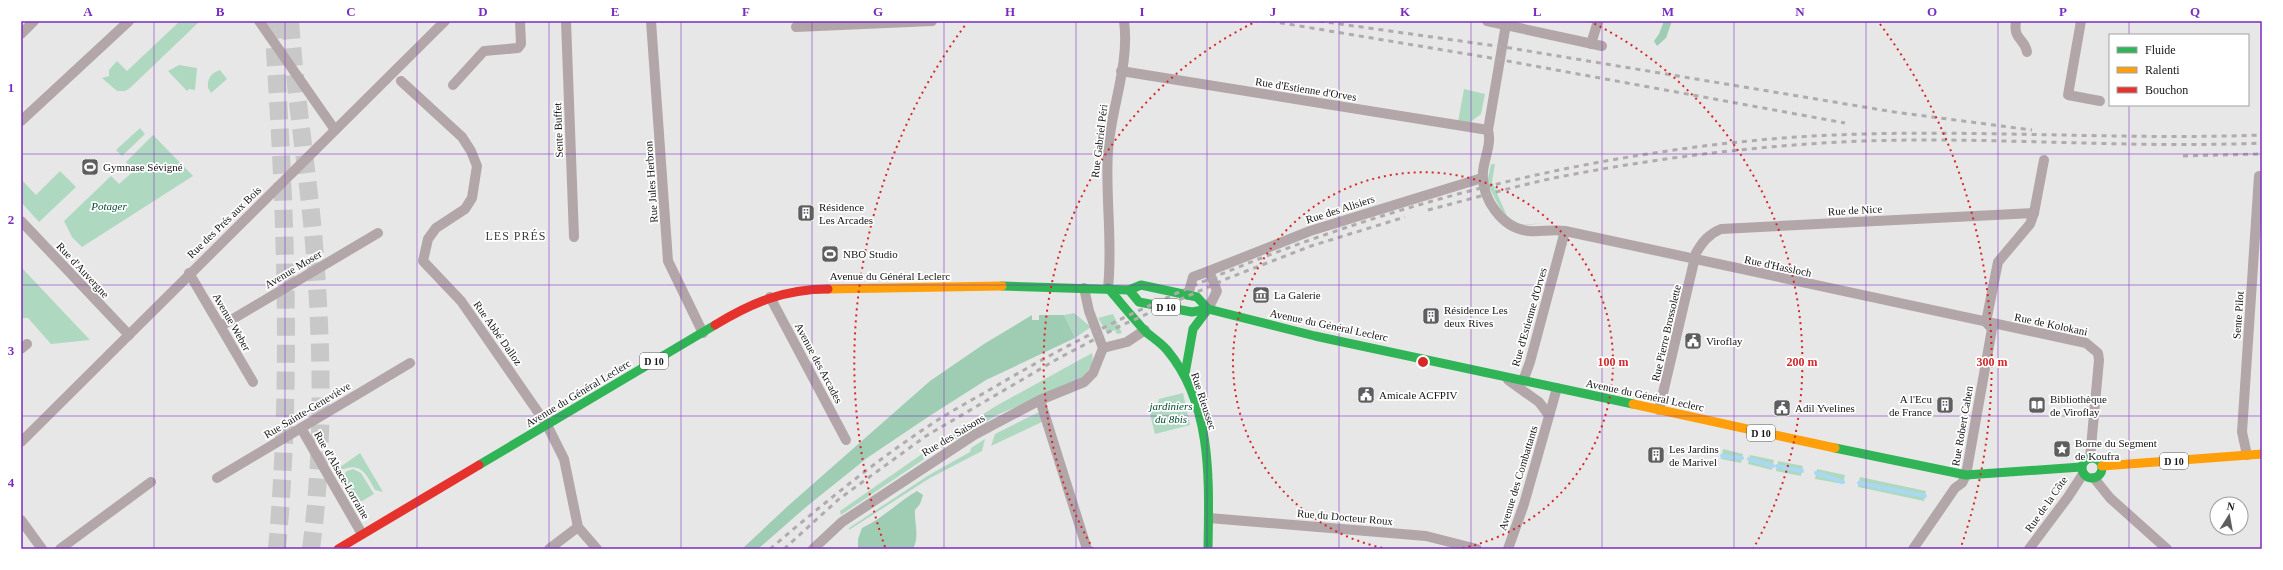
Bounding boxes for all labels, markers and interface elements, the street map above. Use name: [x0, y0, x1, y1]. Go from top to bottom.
text: A: [83, 4, 93, 19]
text: B: [216, 4, 225, 19]
text: C: [346, 4, 356, 19]
text: D: [478, 4, 488, 19]
text: E: [611, 4, 619, 19]
text: F: [742, 4, 750, 19]
text: G: [873, 4, 883, 19]
text: H: [1005, 4, 1015, 19]
text: I: [1139, 4, 1145, 19]
text: J: [1270, 4, 1277, 19]
text: K: [1400, 4, 1411, 19]
text: L: [1533, 4, 1542, 19]
text: M: [1662, 4, 1674, 19]
text: N: [1795, 4, 1805, 19]
text: O: [1927, 4, 1937, 19]
text: P: [2059, 4, 2067, 19]
text: Q: [2190, 4, 2200, 19]
legend: [2109, 34, 2249, 106]
text: Fluide: [2145, 43, 2176, 57]
text: Ralenti: [2145, 63, 2180, 77]
street label: Rue d'Estienne d'Orves: [1255, 75, 1357, 103]
text: 1: [8, 80, 14, 95]
text: Bouchon: [2145, 83, 2188, 97]
street label: Sente Buffet: [551, 102, 565, 158]
street label: Rue Gabriel Péri: [1089, 104, 1109, 178]
street label: Rue Jules Herbron: [642, 140, 660, 223]
sports icon: Gymnase Sévigné: [80, 157, 100, 177]
place label: Gymnase Sévigné: [103, 161, 183, 173]
street label: Rue des Prés aux Bois: [184, 184, 264, 260]
street label: Rue des Alisiers: [1304, 192, 1376, 226]
park label: Potager: [90, 200, 127, 212]
place label: Résidence Les Arcades: [819, 201, 873, 226]
building icon: Résidence Les Arcades: [796, 203, 816, 223]
street label: Rue de Nice: [1828, 203, 1883, 217]
text: 2: [8, 212, 14, 227]
district label: LES PRÉS: [485, 229, 547, 243]
street label: Rue d'Auvergne: [54, 240, 112, 300]
sports icon: NBO Studio: [820, 244, 840, 264]
street label: Avenue Moser: [262, 247, 324, 291]
place label: NBO Studio: [843, 248, 898, 260]
street label: Rue d'Hassloch: [1743, 253, 1813, 279]
street label: Rue d'Estienne d'Orves: [1509, 266, 1549, 368]
street label: Avenue du Général Leclerc: [830, 270, 950, 282]
street label: Rue Pierre Brossolette: [1649, 283, 1683, 383]
museum icon: La Galerie: [1251, 285, 1271, 305]
place label: La Galerie: [1274, 289, 1321, 301]
street label: Avenue Weber: [211, 291, 253, 353]
street label: Sente Pilot: [2230, 291, 2246, 339]
street label: Rue Abbé Dalloz: [471, 299, 525, 368]
road number: D 10: [1152, 299, 1180, 315]
place label: Résidence Les deux Rives: [1444, 304, 1508, 329]
building icon: Résidence Les deux Rives: [1421, 306, 1441, 326]
street label: Avenue du Général Leclerc: [1269, 307, 1389, 343]
street label: Rue de Kolokani: [2013, 310, 2089, 338]
street label: Avenue des Arcades: [793, 321, 845, 405]
public building icon: Viroflay: [1683, 331, 1703, 351]
place label: Viroflay: [1706, 335, 1743, 347]
text: 3: [8, 343, 15, 358]
road number: D 10: [640, 353, 668, 369]
centre of rings: [1416, 355, 1430, 369]
text: 100 m: [1598, 355, 1629, 369]
text: 200 m: [1787, 355, 1818, 369]
text: 300 m: [1977, 355, 2008, 369]
street label: Avenue du Général Leclerc: [523, 357, 633, 429]
street label: Rue Rieussec: [1189, 371, 1219, 431]
street label: Avenue du Général Leclerc: [1585, 377, 1705, 413]
street label: Rue Sainte-Geneviève: [262, 379, 352, 441]
street label: Rue Robert Cahen: [1949, 384, 1975, 467]
public building icon: Amicale ACFPIV: [1356, 385, 1376, 405]
place label: Amicale ACFPIV: [1379, 389, 1458, 401]
place label: A l'Ecu de France: [1889, 393, 1932, 418]
place label: Bibliothèque de Viroflay: [2050, 393, 2107, 418]
building icon: A l'Ecu de France: [1935, 395, 1955, 415]
library icon: Bibliothèque de Viroflay: [2027, 395, 2047, 415]
public building icon: Adil Yvelines: [1772, 398, 1792, 418]
park label: jardiniers du 8bis: [1148, 400, 1193, 425]
place label: Adil Yvelines: [1795, 402, 1855, 414]
street label: Rue des Saisons: [919, 411, 987, 459]
street label: Avenue des Combattants: [1496, 424, 1540, 532]
road number: D 10: [1747, 425, 1775, 441]
street label: Rue d'Alsace-Lorraine: [312, 429, 372, 521]
place label: Borne du Segment de Koufra: [2075, 437, 2157, 462]
place icon: Borne du Segment de Koufra: [2052, 439, 2072, 459]
place label: Les Jardins de Marivel: [1669, 443, 1719, 468]
building icon: Les Jardins de Marivel: [1646, 445, 1666, 465]
road number: D 10: [2160, 453, 2188, 469]
street label: Rue de la Côte: [2022, 474, 2070, 534]
text: 4: [8, 475, 15, 490]
north arrow: [2209, 496, 2249, 536]
text: N: [2226, 500, 2236, 513]
street label: Rue du Docteur Roux: [1297, 507, 1394, 527]

